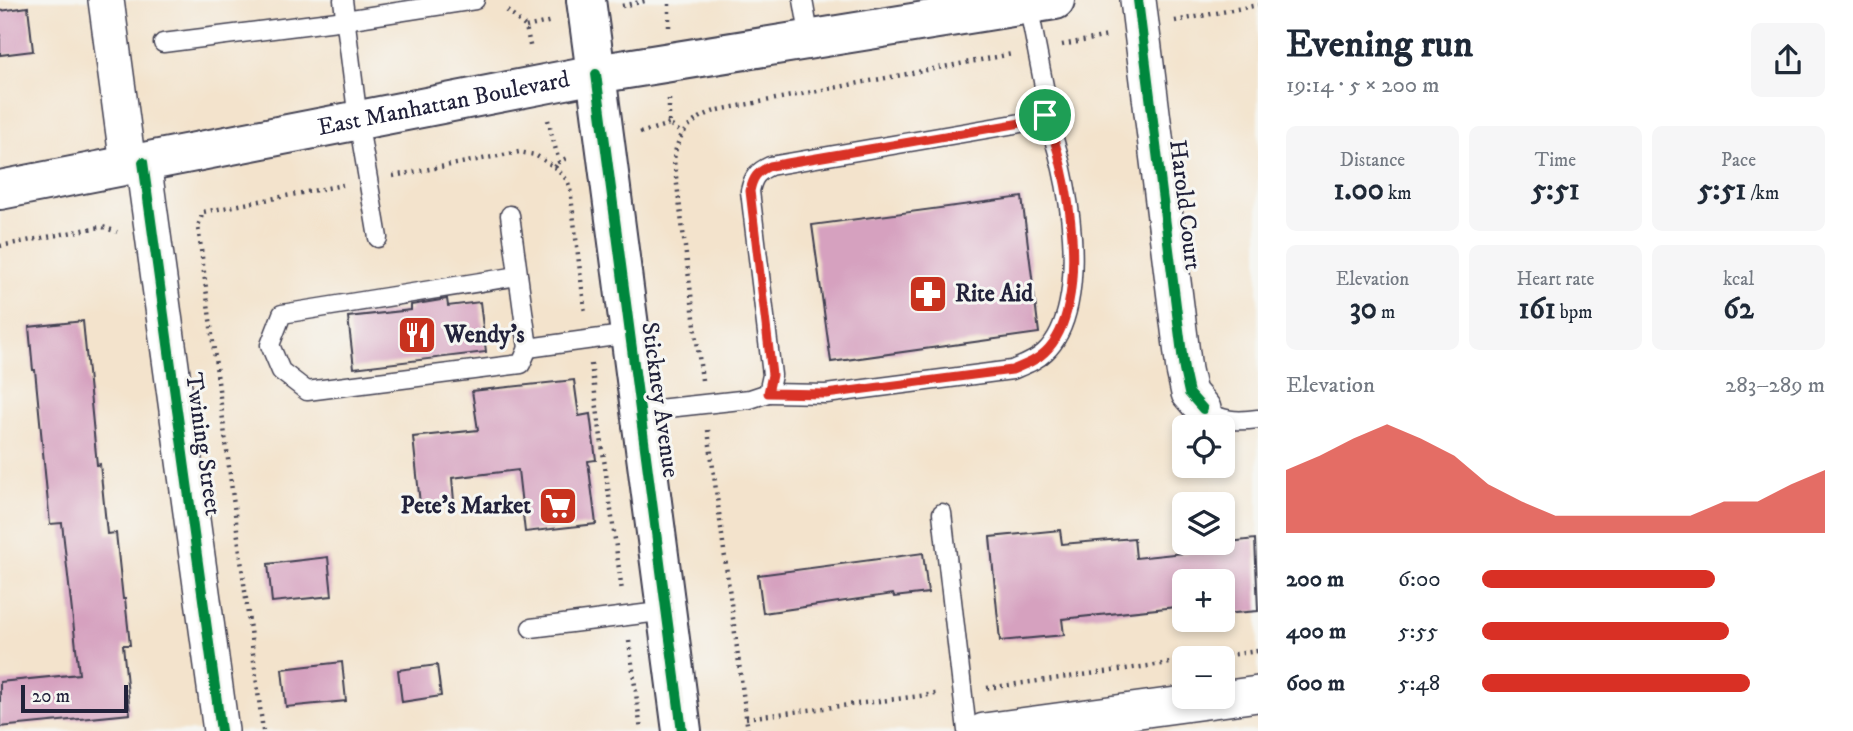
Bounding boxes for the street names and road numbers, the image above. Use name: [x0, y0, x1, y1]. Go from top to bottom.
street label: East Manhattan Boulevard: [315, 64, 572, 143]
street label: Harold Court: [1162, 138, 1208, 272]
street label: Stickney Avenue: [634, 320, 686, 480]
street label: Twining Street: [178, 371, 228, 518]

